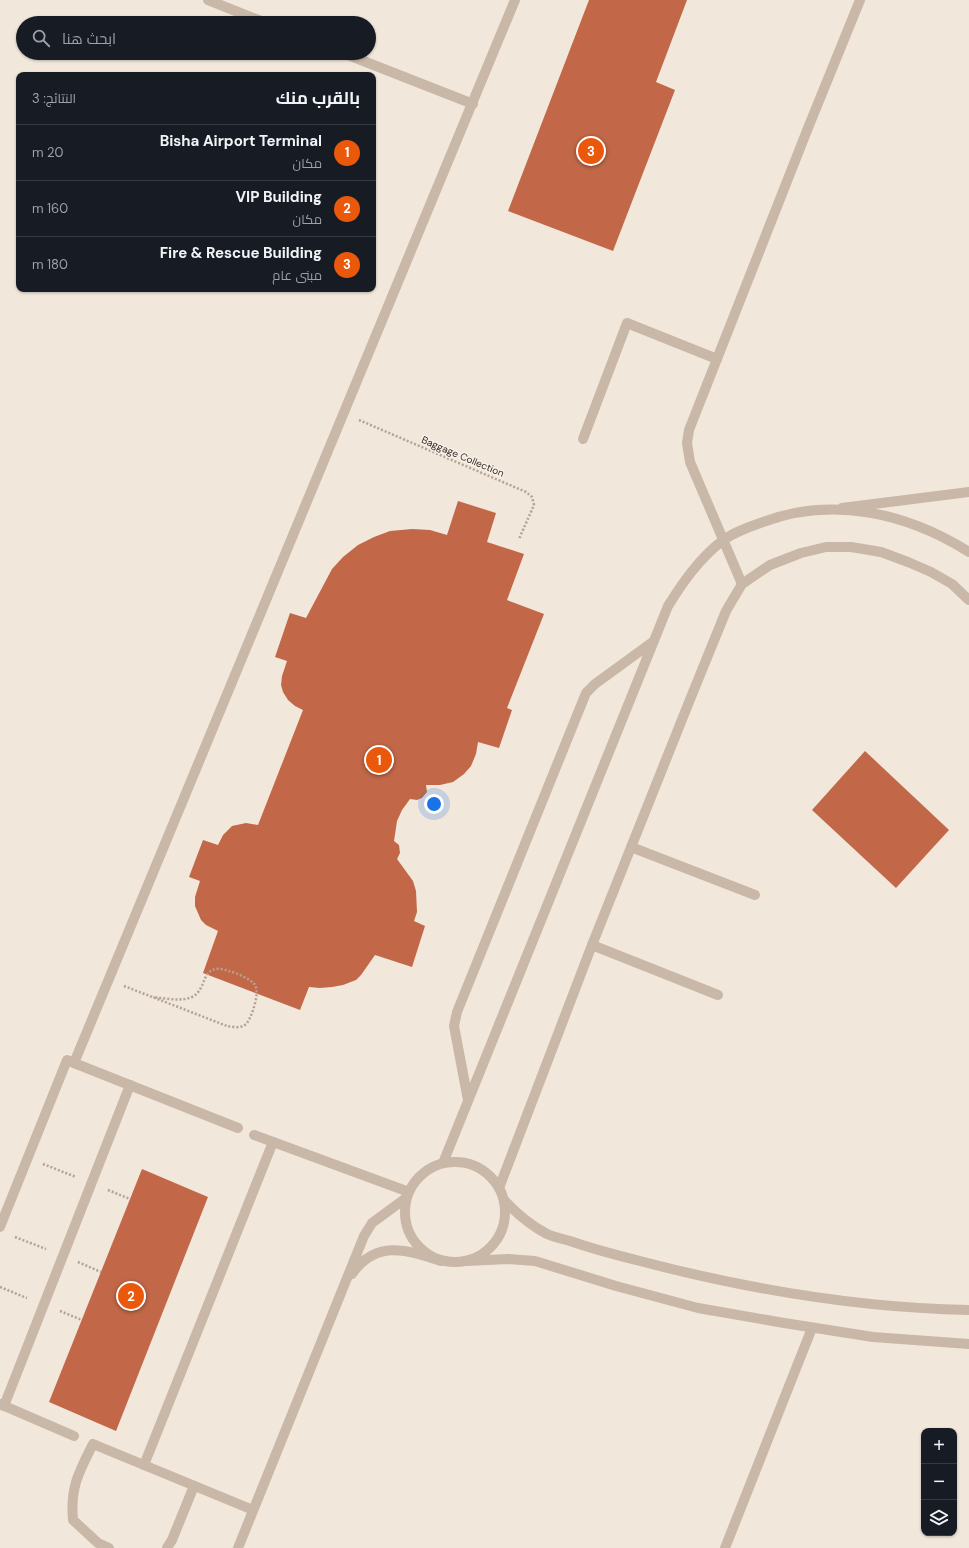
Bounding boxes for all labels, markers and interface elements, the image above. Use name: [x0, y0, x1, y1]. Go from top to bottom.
search box: [16, 16, 376, 60]
icon: search: [30, 27, 52, 49]
text: ابحث هنا: [62, 29, 116, 49]
text: بالقرب منك: [276, 87, 360, 109]
text: النتائج: 3: [32, 90, 76, 107]
text: Bisha Airport Terminal: [160, 131, 322, 151]
pin: 3: [578, 136, 604, 166]
text: 20 m: [32, 144, 63, 161]
text: 1: [345, 144, 349, 161]
text: مكان: [293, 155, 322, 172]
text: VIP Building: [236, 187, 322, 207]
text: 160 m: [32, 200, 68, 217]
text: 2: [343, 200, 351, 217]
text: مكان: [293, 211, 322, 228]
text: Fire & Rescue Building: [160, 243, 322, 263]
text: 180 m: [32, 256, 68, 273]
text: 3: [343, 256, 351, 273]
text: مبنى عام: [272, 267, 322, 284]
street label: Baggage Collection: [419, 433, 506, 480]
pin: 1: [366, 745, 392, 775]
your location: [424, 794, 444, 814]
pin: 2: [118, 1281, 144, 1311]
map controls: [921, 1428, 957, 1536]
button: +: [921, 1428, 957, 1464]
button: −: [921, 1464, 957, 1500]
button: layers: [921, 1500, 957, 1536]

